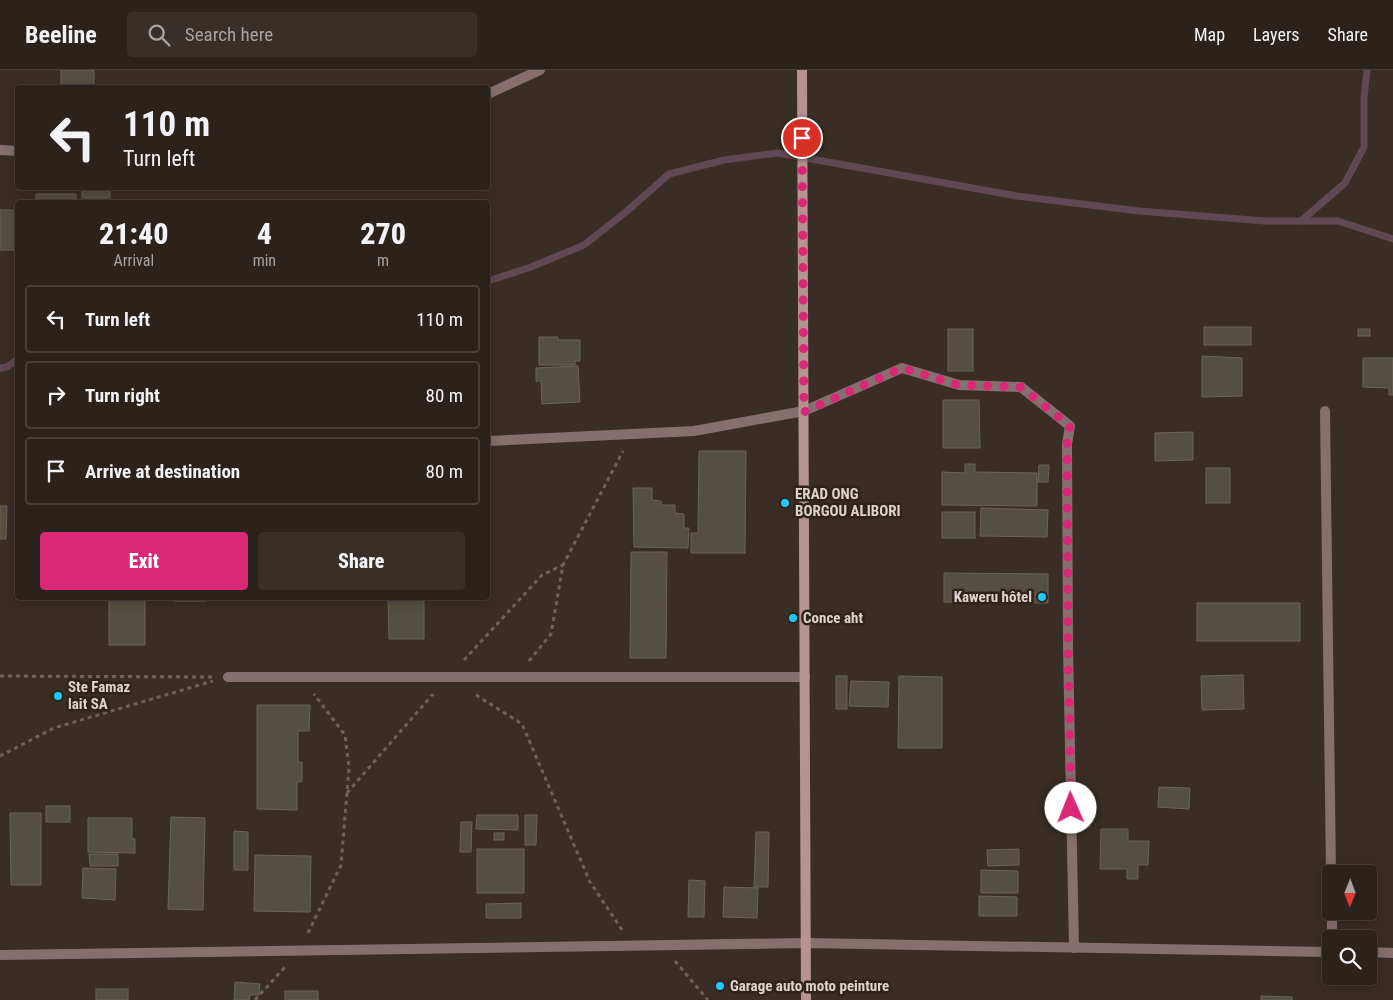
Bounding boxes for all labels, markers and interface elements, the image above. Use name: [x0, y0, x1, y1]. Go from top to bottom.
search box: [127, 12, 477, 57]
text: Beeline: [25, 21, 97, 49]
icon: search: [145, 21, 173, 49]
text: Search here: [185, 23, 273, 46]
text: Map: [1194, 24, 1225, 45]
text: Layers: [1253, 24, 1300, 45]
text: Share: [1328, 24, 1368, 45]
text: 110 m: [123, 104, 210, 145]
icon: left: [40, 105, 105, 170]
pin: [781, 117, 823, 159]
icon: arrive: [788, 124, 816, 152]
text: Turn left: [123, 146, 195, 171]
text: 21:40: [99, 216, 169, 251]
text: 4: [257, 216, 272, 251]
text: 270: [360, 216, 406, 251]
text: Arrival: [113, 251, 154, 270]
text: min: [253, 251, 276, 270]
text: m: [377, 251, 389, 270]
icon: left: [42, 305, 70, 333]
text: Turn left: [85, 308, 150, 331]
text: 110 m: [416, 308, 463, 331]
icon: right: [42, 381, 70, 409]
text: Turn right: [85, 384, 160, 407]
text: 80 m: [426, 384, 463, 407]
icon: arrive: [42, 457, 70, 485]
text: Arrive at destination: [85, 460, 240, 483]
text: 80 m: [426, 460, 463, 483]
place label: ERAD ONG BORGOU ALIBORI: [795, 485, 901, 520]
marker: ERAD ONG BORGOU ALIBORI: [779, 497, 791, 509]
button: Exit: [40, 532, 248, 590]
button: Share: [258, 532, 465, 590]
place label: Kaweru hôtel: [954, 588, 1032, 606]
marker: Kaweru hôtel: [1036, 591, 1048, 603]
place label: Conce aht: [803, 609, 863, 627]
marker: Conce aht: [787, 612, 799, 624]
place label: Ste Famaz lait SA: [68, 678, 130, 713]
marker: Ste Famaz lait SA: [52, 690, 64, 702]
position arrow: [1044, 781, 1096, 833]
north arrow: [1322, 865, 1378, 920]
map controls: [1322, 865, 1377, 985]
button: search: [1322, 930, 1377, 985]
place label: Garage auto moto peinture: [730, 977, 889, 995]
marker: Garage auto moto peinture: [714, 980, 726, 992]

